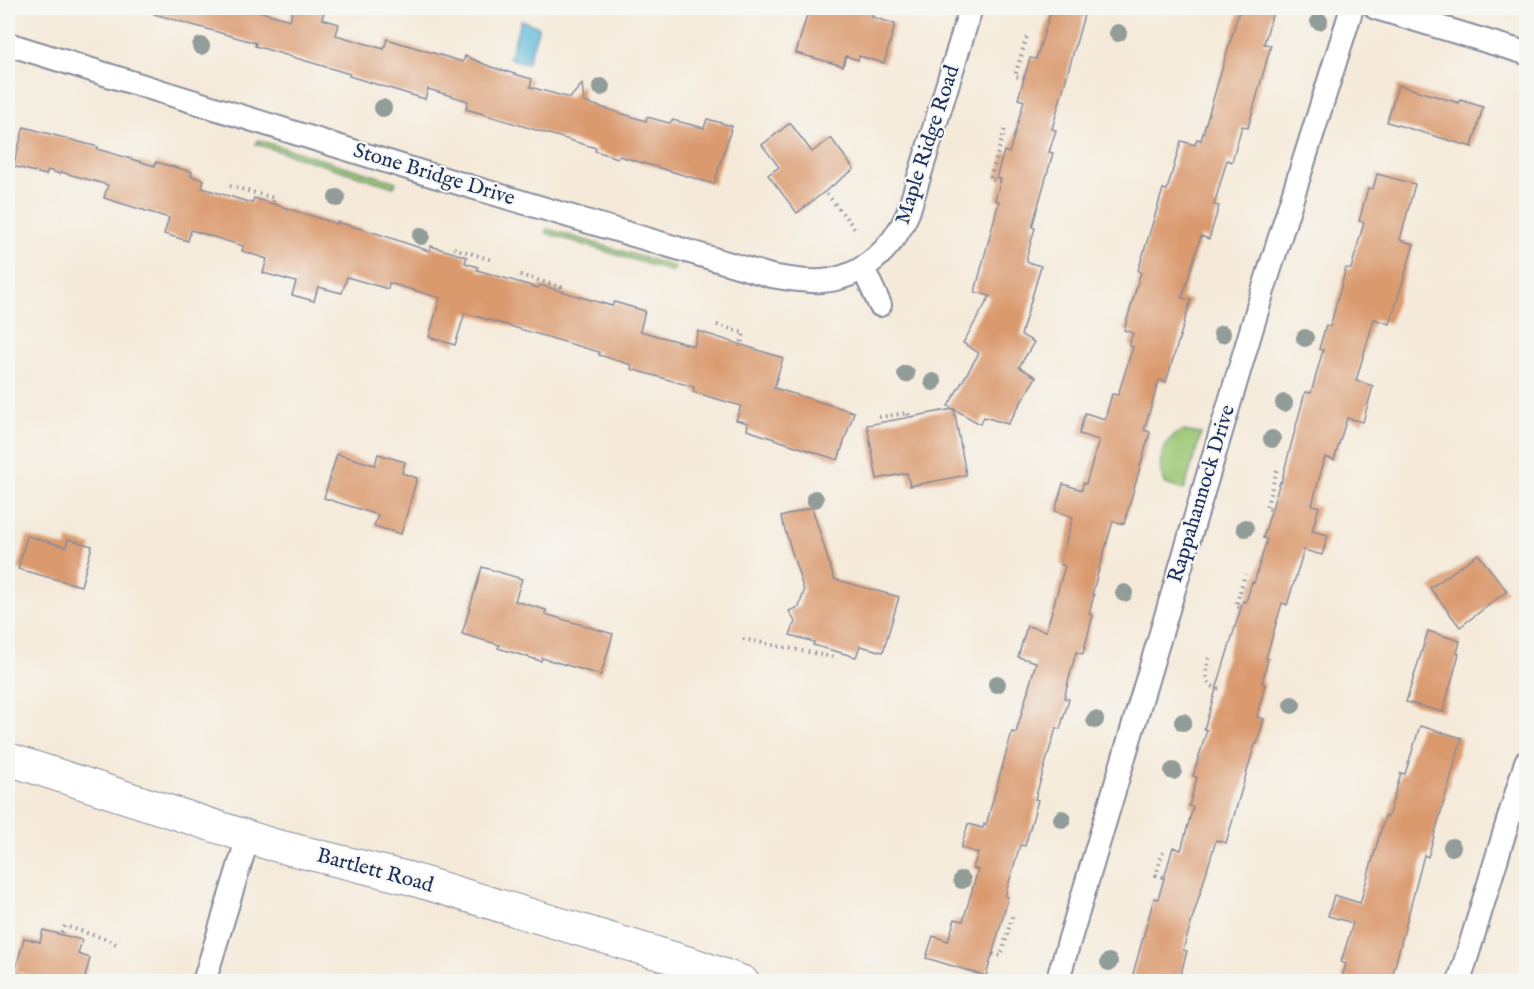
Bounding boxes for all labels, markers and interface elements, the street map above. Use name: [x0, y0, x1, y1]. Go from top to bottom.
street label: Maple Ridge Road: [890, 61, 967, 228]
street label: Stone Bridge Drive: [350, 138, 518, 212]
street label: Rappahannock Drive: [1162, 402, 1242, 586]
street label: Bartlett Road: [314, 842, 437, 900]

